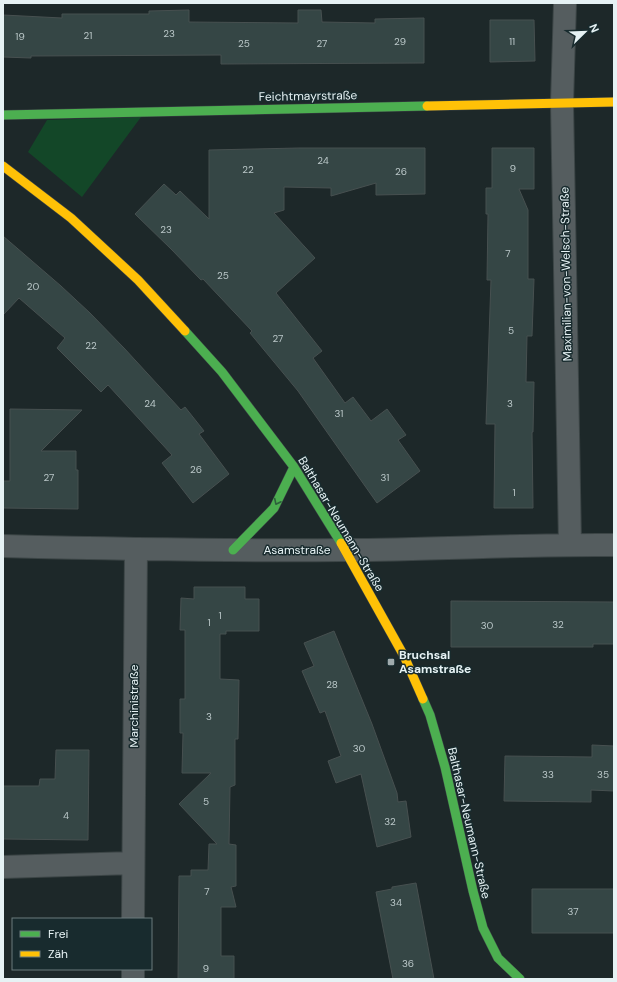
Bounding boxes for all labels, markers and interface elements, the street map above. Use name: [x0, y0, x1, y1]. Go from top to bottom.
north arrow: [565, 12, 605, 52]
text: N: [586, 22, 602, 35]
house number: 23: [163, 27, 175, 40]
house number: 21: [84, 29, 92, 42]
house number: 19: [15, 30, 25, 43]
house number: 29: [394, 35, 406, 48]
house number: 11: [509, 35, 515, 48]
house number: 25: [238, 37, 250, 50]
house number: 27: [317, 37, 327, 50]
street label: Feichtmayrstraße: [259, 87, 358, 105]
house number: 24: [317, 154, 329, 167]
house number: 9: [510, 162, 516, 175]
house number: 22: [242, 163, 254, 176]
house number: 26: [395, 165, 407, 178]
street label: Maximilian-von-Welsch-Straße: [556, 186, 576, 361]
house number: 23: [160, 223, 172, 236]
house number: 7: [505, 247, 511, 260]
house number: 25: [217, 269, 229, 282]
house number: 20: [27, 280, 39, 293]
house number: 5: [508, 324, 514, 337]
house number: 27: [273, 332, 283, 345]
house number: 22: [85, 339, 97, 352]
house number: 24: [144, 397, 156, 410]
house number: 3: [507, 397, 513, 410]
house number: 31: [335, 407, 343, 420]
street label: Balthasar-Neumann-Straße: [294, 454, 388, 595]
house number: 26: [190, 463, 202, 476]
house number: 27: [44, 471, 54, 484]
house number: 31: [381, 471, 389, 484]
house number: 1: [512, 486, 516, 499]
one-way arrow: [274, 498, 282, 505]
street label: Asamstraße: [263, 542, 331, 558]
house number: 1: [218, 609, 222, 622]
house number: 1: [207, 616, 211, 629]
house number: 32: [552, 618, 564, 631]
house number: 30: [481, 619, 494, 632]
place label: Bruchsal Asamstraße: [399, 647, 471, 677]
marker: Bruchsal Asamstraße: [386, 657, 396, 667]
street label: Marchinistraße: [126, 664, 142, 748]
house number: 28: [326, 678, 338, 691]
house number: 3: [206, 710, 212, 723]
house number: 30: [353, 742, 366, 755]
street label: Balthasar-Neumann-Straße: [444, 746, 494, 900]
house number: 33: [542, 768, 554, 781]
house number: 35: [597, 768, 609, 781]
house number: 5: [203, 795, 209, 808]
house number: 4: [63, 809, 69, 822]
house number: 32: [384, 815, 396, 828]
house number: 7: [204, 885, 210, 898]
house number: 34: [390, 896, 402, 909]
house number: 37: [567, 905, 579, 918]
legend: [12, 918, 152, 970]
text: Frei: [48, 926, 68, 942]
text: Zäh: [48, 946, 68, 962]
house number: 36: [402, 957, 414, 970]
house number: 9: [203, 962, 209, 975]

